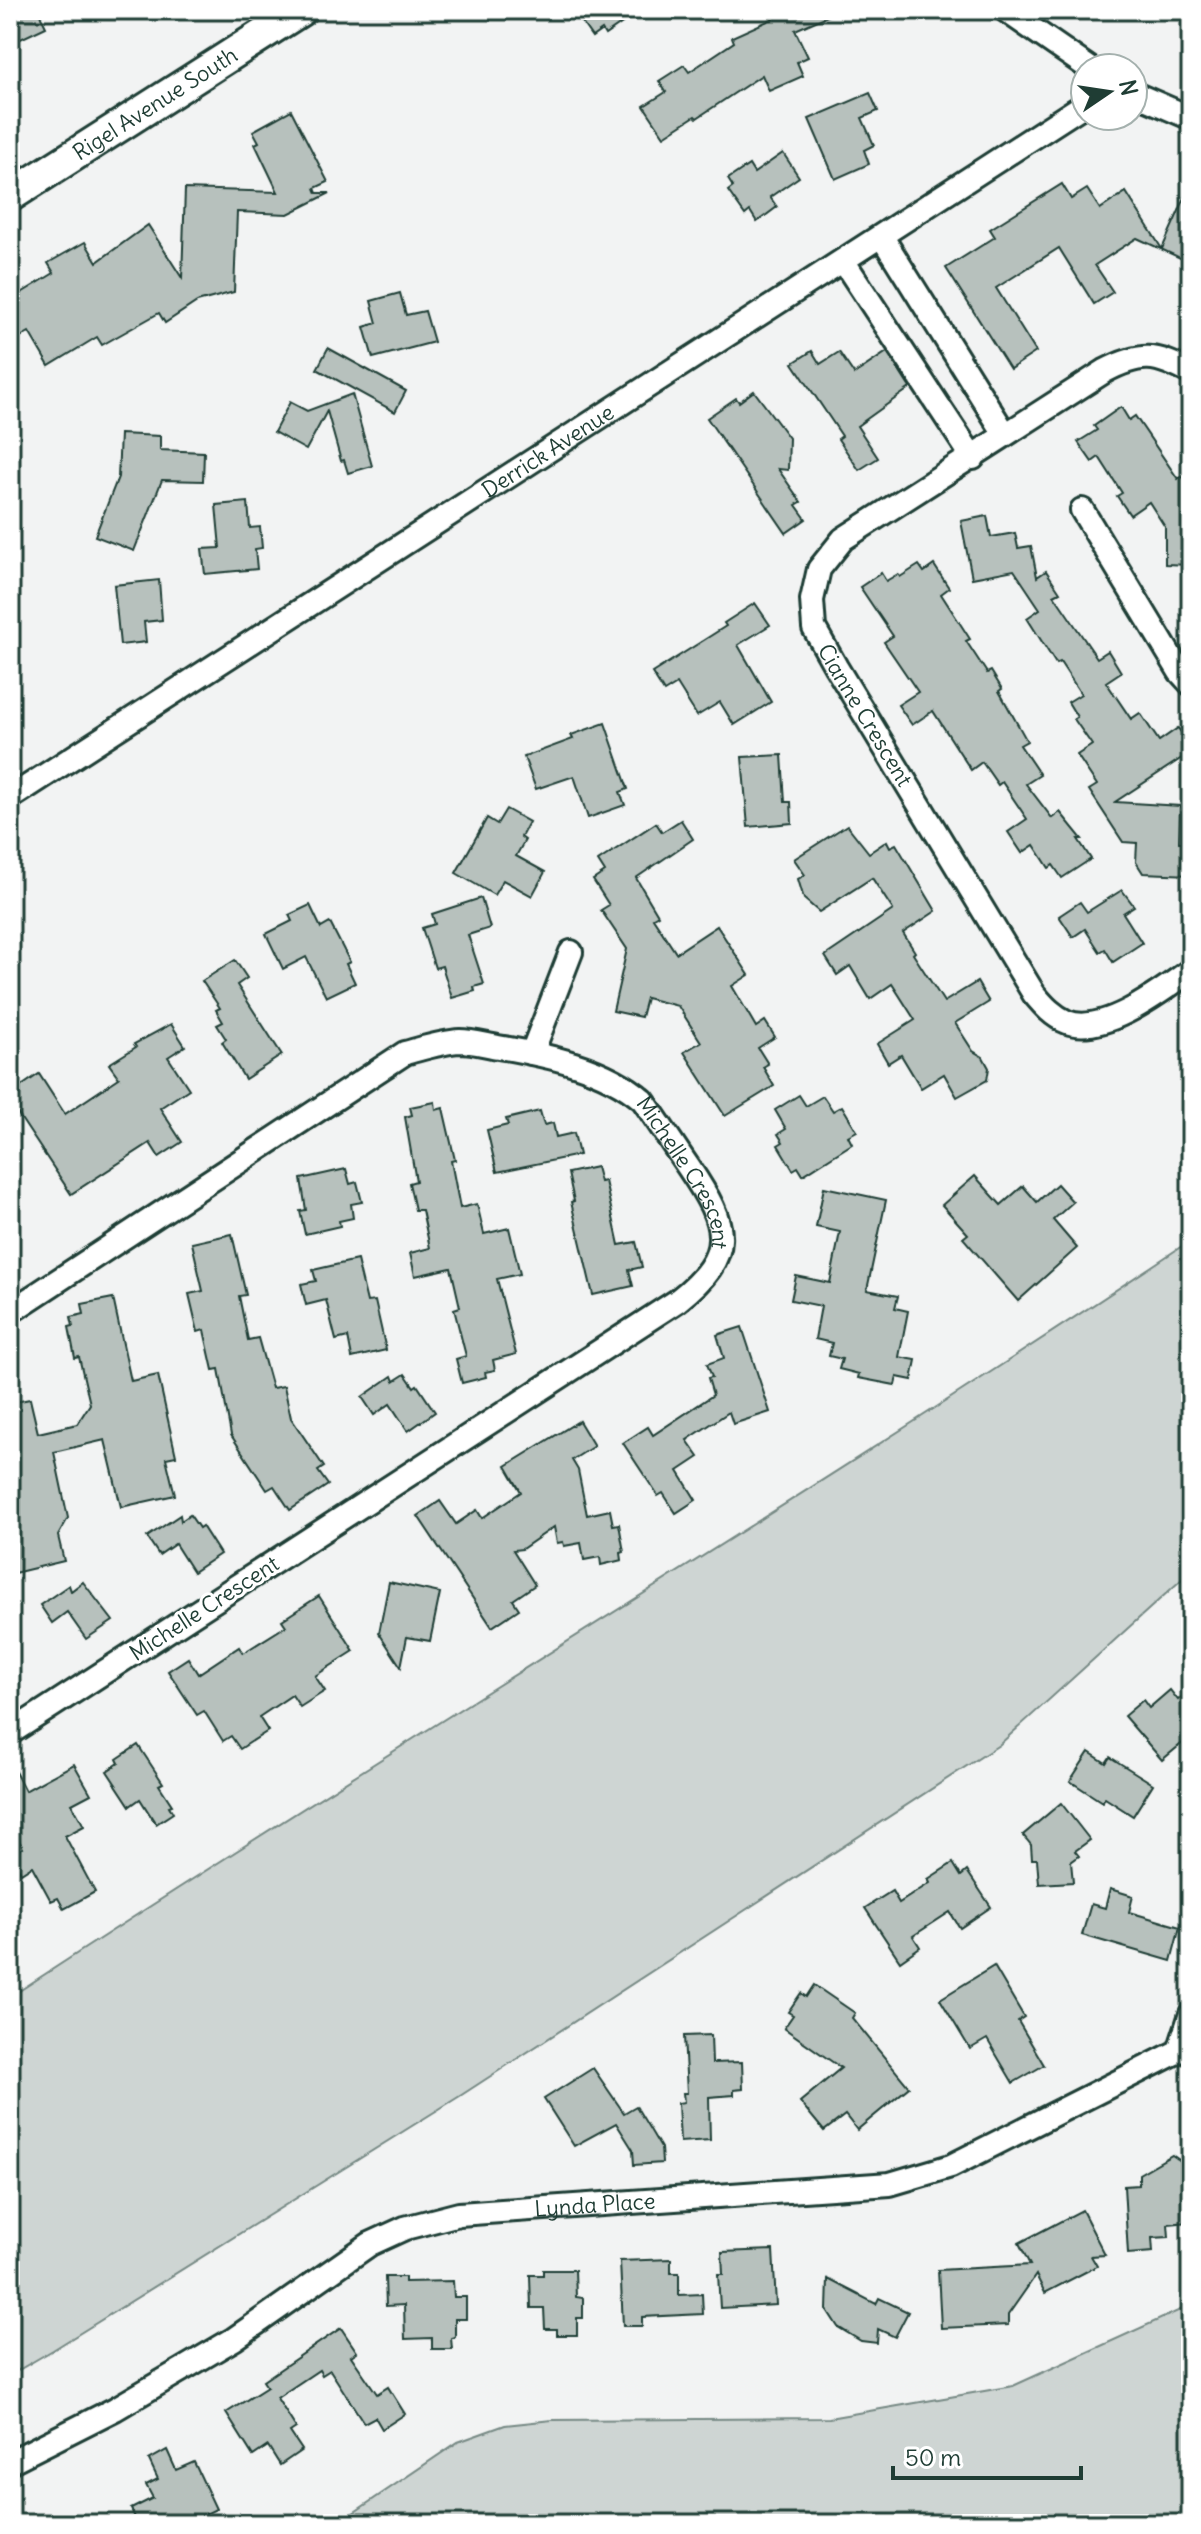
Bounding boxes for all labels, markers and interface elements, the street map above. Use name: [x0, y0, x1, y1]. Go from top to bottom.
street label: Rigel Avenue South: [67, 40, 242, 166]
north arrow: [1069, 52, 1149, 132]
text: N: [1113, 77, 1144, 98]
street label: Derrick Avenue: [476, 398, 619, 504]
street label: Cianne Crescent: [812, 639, 919, 792]
street label: Michelle Crescent: [630, 1091, 734, 1251]
street label: Michelle Crescent: [124, 1549, 284, 1667]
street label: Lynda Place: [533, 2186, 656, 2223]
scale bar: [893, 2430, 1081, 2480]
text: 50 m: [905, 2442, 961, 2472]

